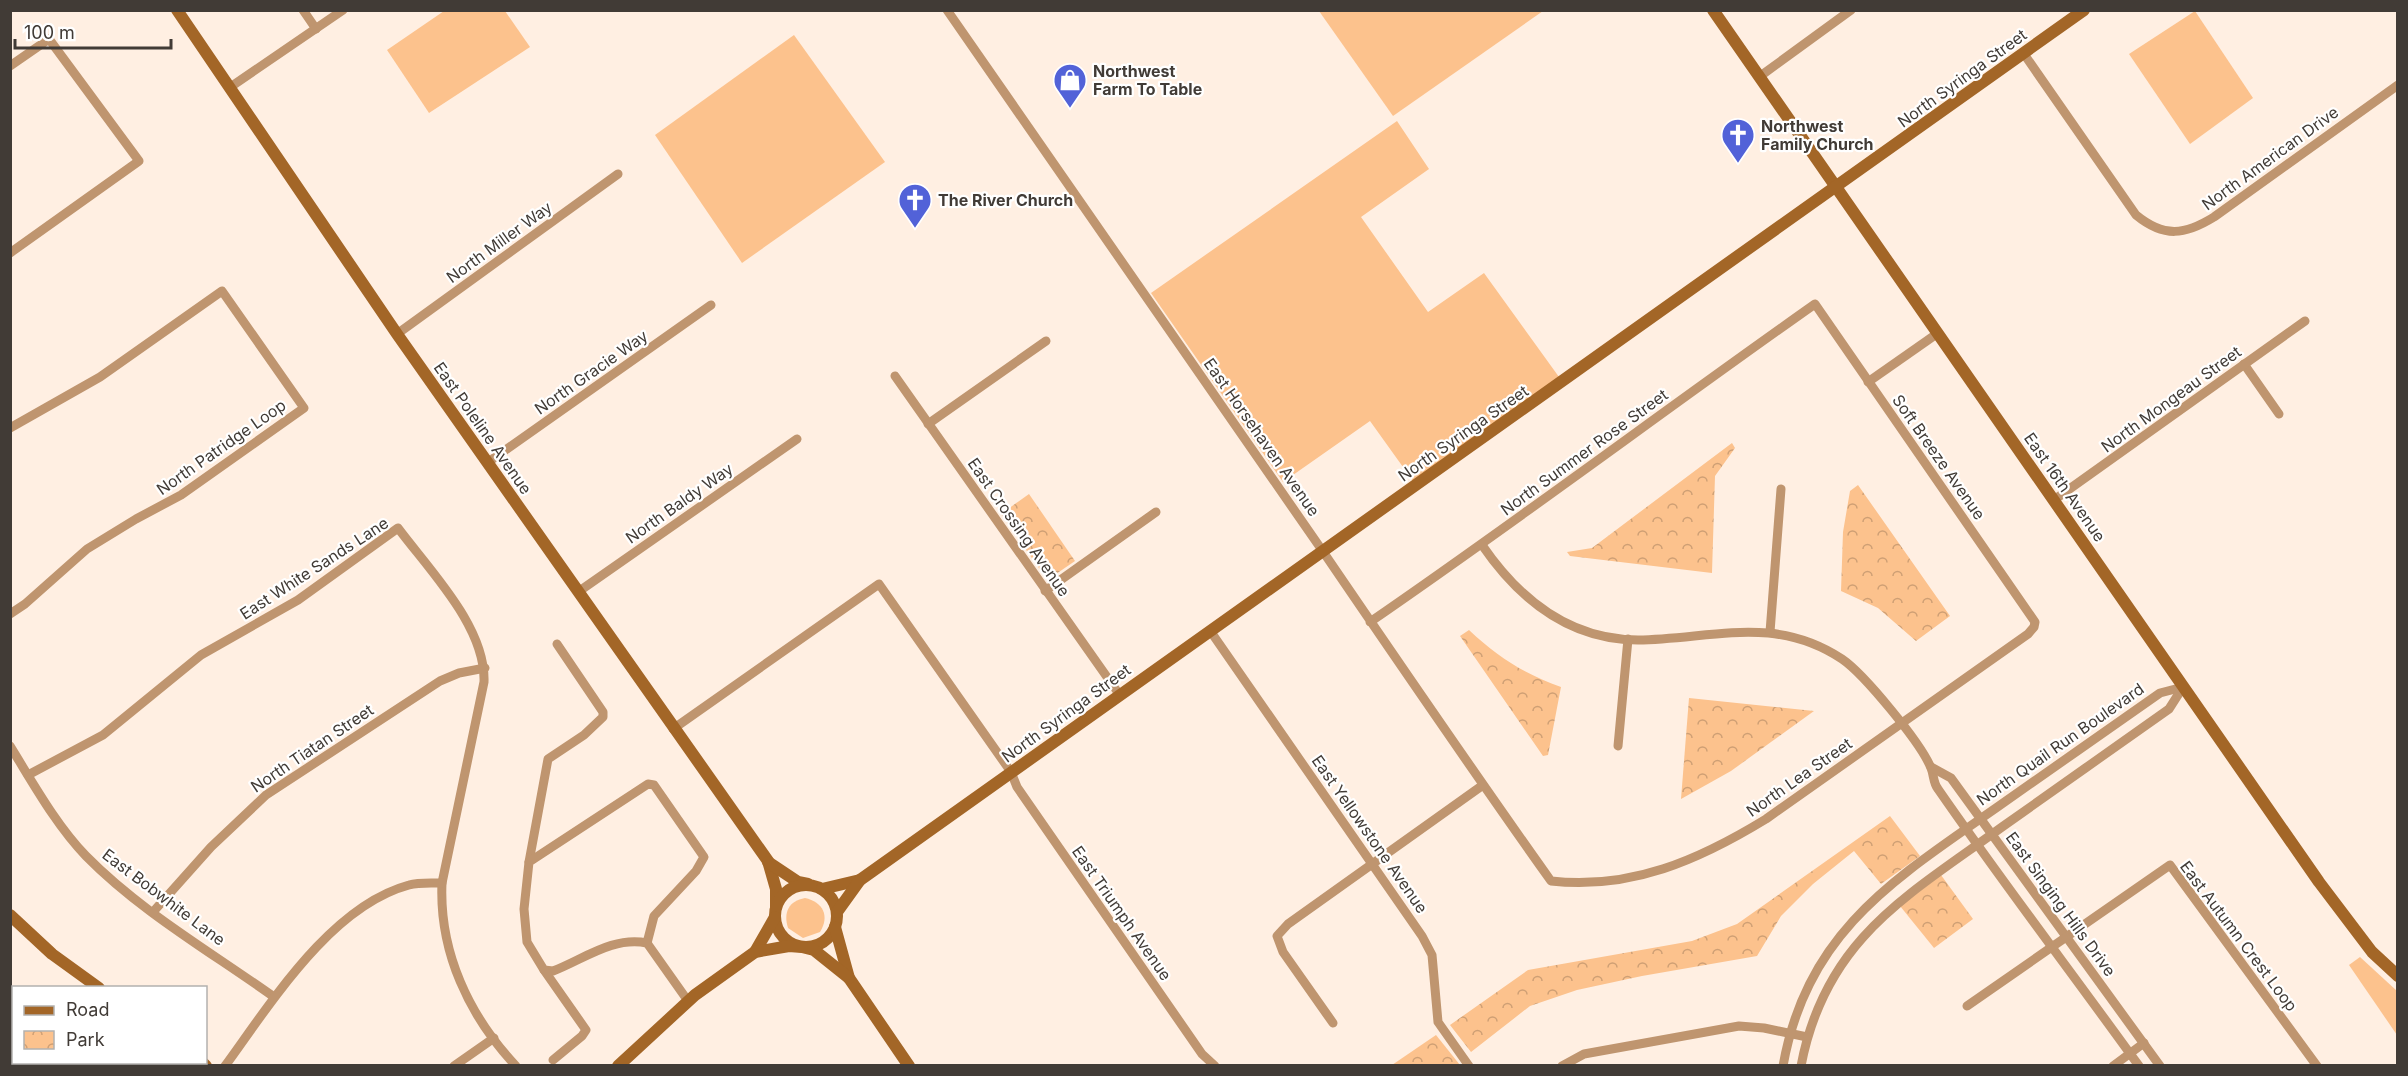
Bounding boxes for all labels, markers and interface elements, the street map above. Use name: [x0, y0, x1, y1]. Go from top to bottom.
scale bar: [15, 12, 171, 50]
text: 100 m: [24, 22, 75, 43]
street label: North Syringa Street: [1894, 25, 2030, 131]
place label: Northwest Farm To Table: [1093, 61, 1202, 99]
shop icon: Northwest Farm To Table: [1052, 62, 1088, 109]
street label: North American Drive: [2198, 102, 2342, 214]
place label: Northwest Family Church: [1761, 116, 1874, 154]
church icon: Northwest Family Church: [1720, 117, 1756, 164]
church icon: The River Church: [897, 182, 933, 229]
place label: The River Church: [938, 190, 1073, 210]
street label: North Miller Way: [442, 197, 556, 287]
street label: North Gracie Way: [531, 325, 651, 419]
street label: North Mongeau Street: [2097, 342, 2245, 456]
street label: East Horsehaven Avenue: [1200, 354, 1324, 520]
street label: East Poleline Avenue: [430, 358, 536, 498]
street label: North Syringa Street: [1394, 381, 1532, 485]
street label: North Summer Rose Street: [1496, 385, 1672, 519]
street label: Soft Breeze Avenue: [1888, 391, 1990, 523]
street label: North Patridge Loop: [153, 395, 289, 499]
street label: East 16th Avenue: [2020, 429, 2110, 545]
street label: East Crossing Avenue: [964, 454, 1074, 600]
street label: North Baldy Way: [621, 459, 737, 547]
street label: East White Sands Lane: [236, 512, 392, 624]
street label: North Syringa Street: [998, 660, 1134, 766]
street label: North Quail Run Boulevard: [1973, 679, 2147, 809]
street label: North Tiatan Street: [247, 700, 377, 796]
street label: North Lea Street: [1742, 733, 1856, 821]
street label: East Yellowstone Avenue: [1308, 751, 1432, 917]
street label: East Singing Hills Drive: [2002, 828, 2120, 980]
street label: East Triumph Avenue: [1068, 842, 1176, 984]
street label: East Bobwhite Lane: [99, 844, 229, 950]
street label: East Autumn Crest Loop: [2176, 857, 2302, 1015]
legend: [12, 986, 207, 1064]
text: Road: [66, 999, 109, 1020]
text: Park: [66, 1029, 105, 1050]

